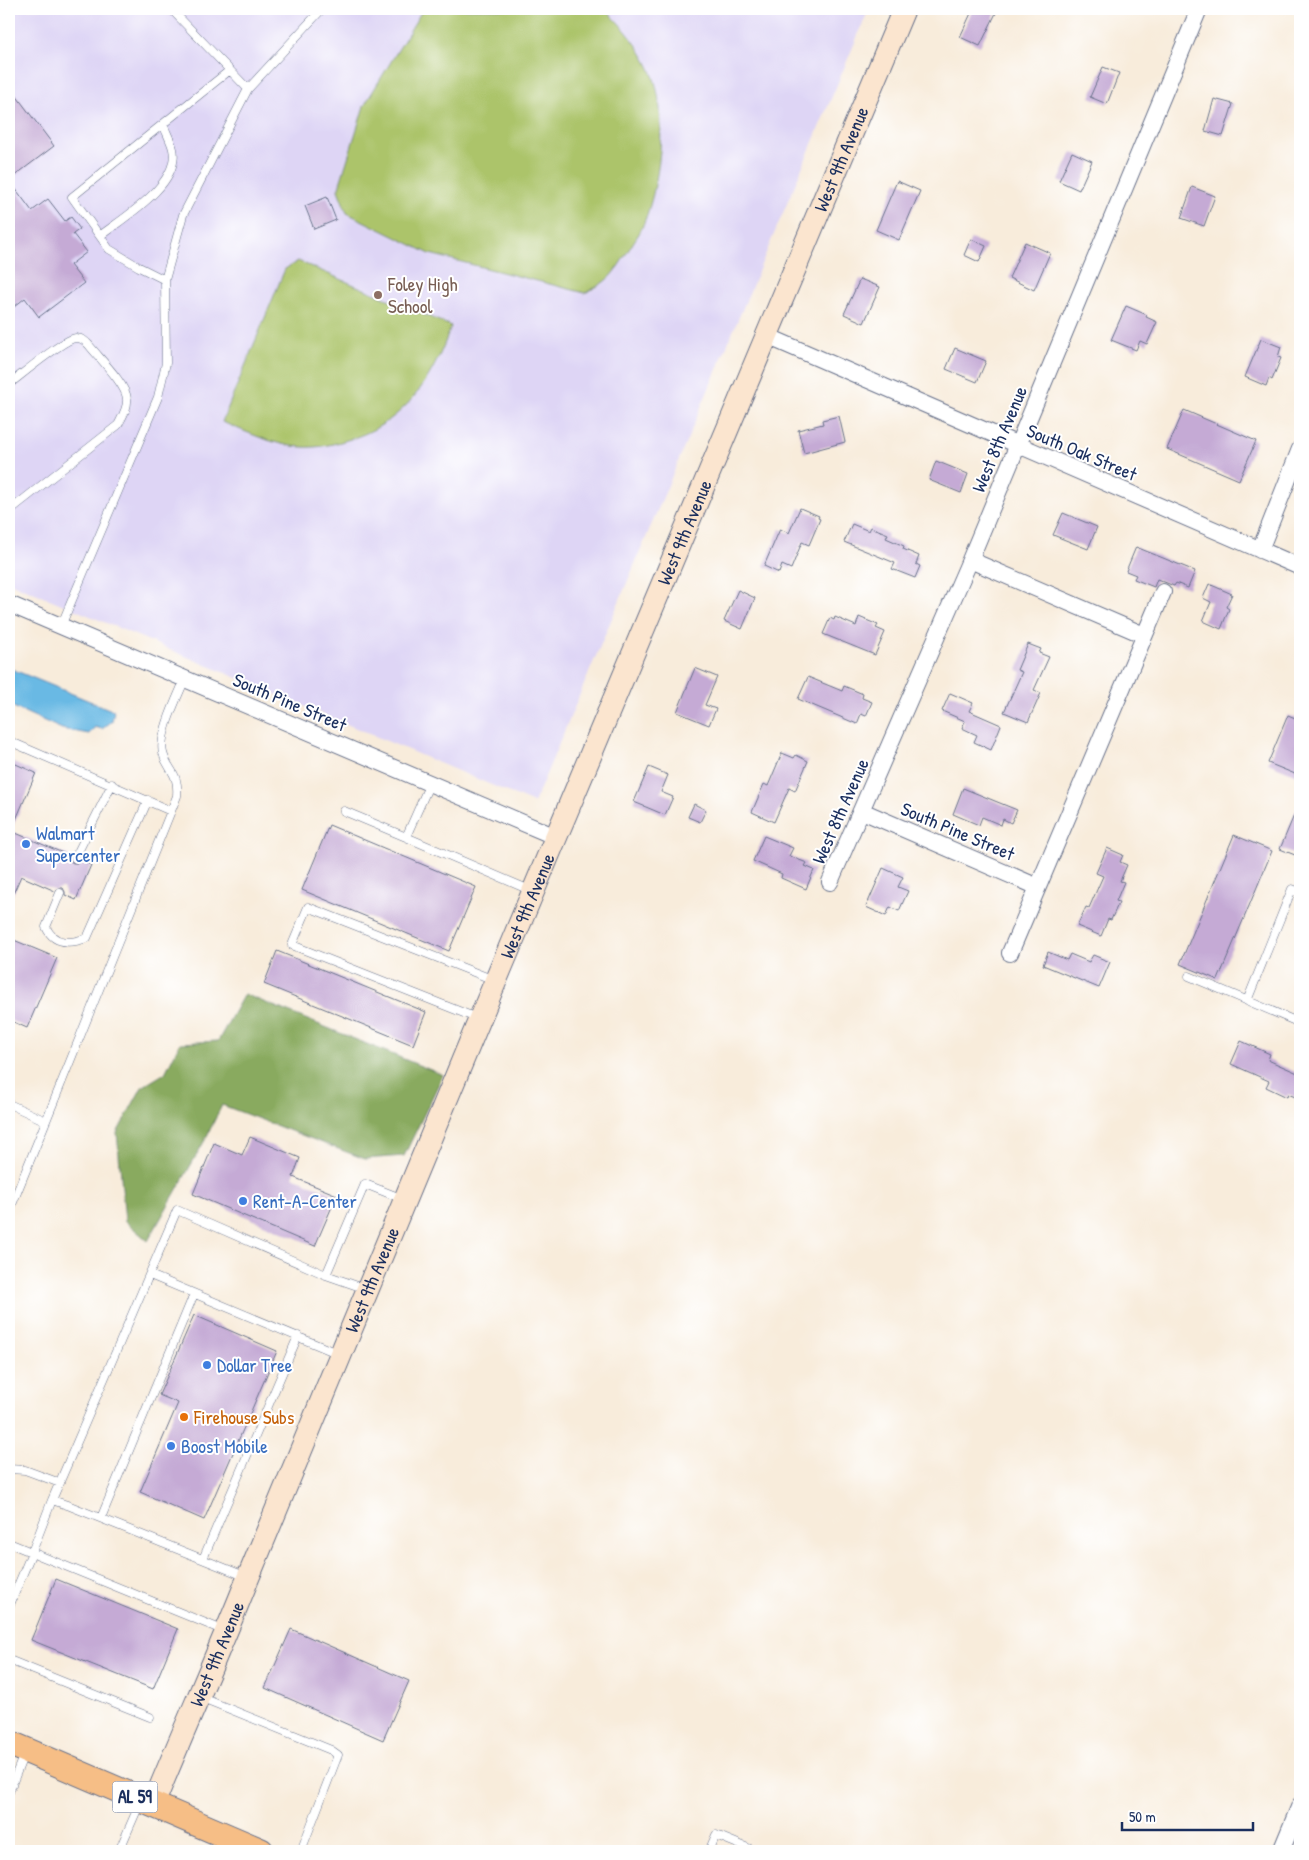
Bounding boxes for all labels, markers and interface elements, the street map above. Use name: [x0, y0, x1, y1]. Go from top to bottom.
street label: West 9th Avenue: [807, 102, 875, 215]
place label: Foley High School: [387, 271, 457, 319]
marker: Foley High School: [372, 289, 384, 301]
street label: West 8th Avenue: [965, 382, 1033, 496]
street label: South Oak Street: [1023, 417, 1142, 487]
street label: West 9th Avenue: [650, 475, 718, 589]
street label: South Pine Street: [229, 666, 351, 738]
street label: West 8th Avenue: [805, 754, 875, 868]
street label: South Pine Street: [897, 795, 1019, 867]
place label: Walmart Supercenter: [36, 820, 121, 868]
marker: Walmart Supercenter: [20, 838, 32, 850]
street label: West 9th Avenue: [494, 849, 561, 962]
place label: Rent-A-Center: [253, 1188, 358, 1214]
marker: Rent-A-Center: [237, 1195, 249, 1207]
street label: West 9th Avenue: [338, 1223, 405, 1336]
place label: Dollar Tree: [217, 1352, 293, 1378]
marker: Dollar Tree: [201, 1359, 213, 1371]
place label: Firehouse Subs: [193, 1404, 294, 1430]
marker: Firehouse Subs: [178, 1411, 190, 1423]
place label: Boost Mobile: [181, 1433, 268, 1459]
marker: Boost Mobile: [165, 1440, 177, 1452]
street label: West 9th Avenue: [183, 1597, 250, 1710]
road number: AL 59: [112, 1781, 158, 1812]
scale bar: [1122, 1800, 1253, 1832]
text: 50 m: [1129, 1806, 1156, 1827]

